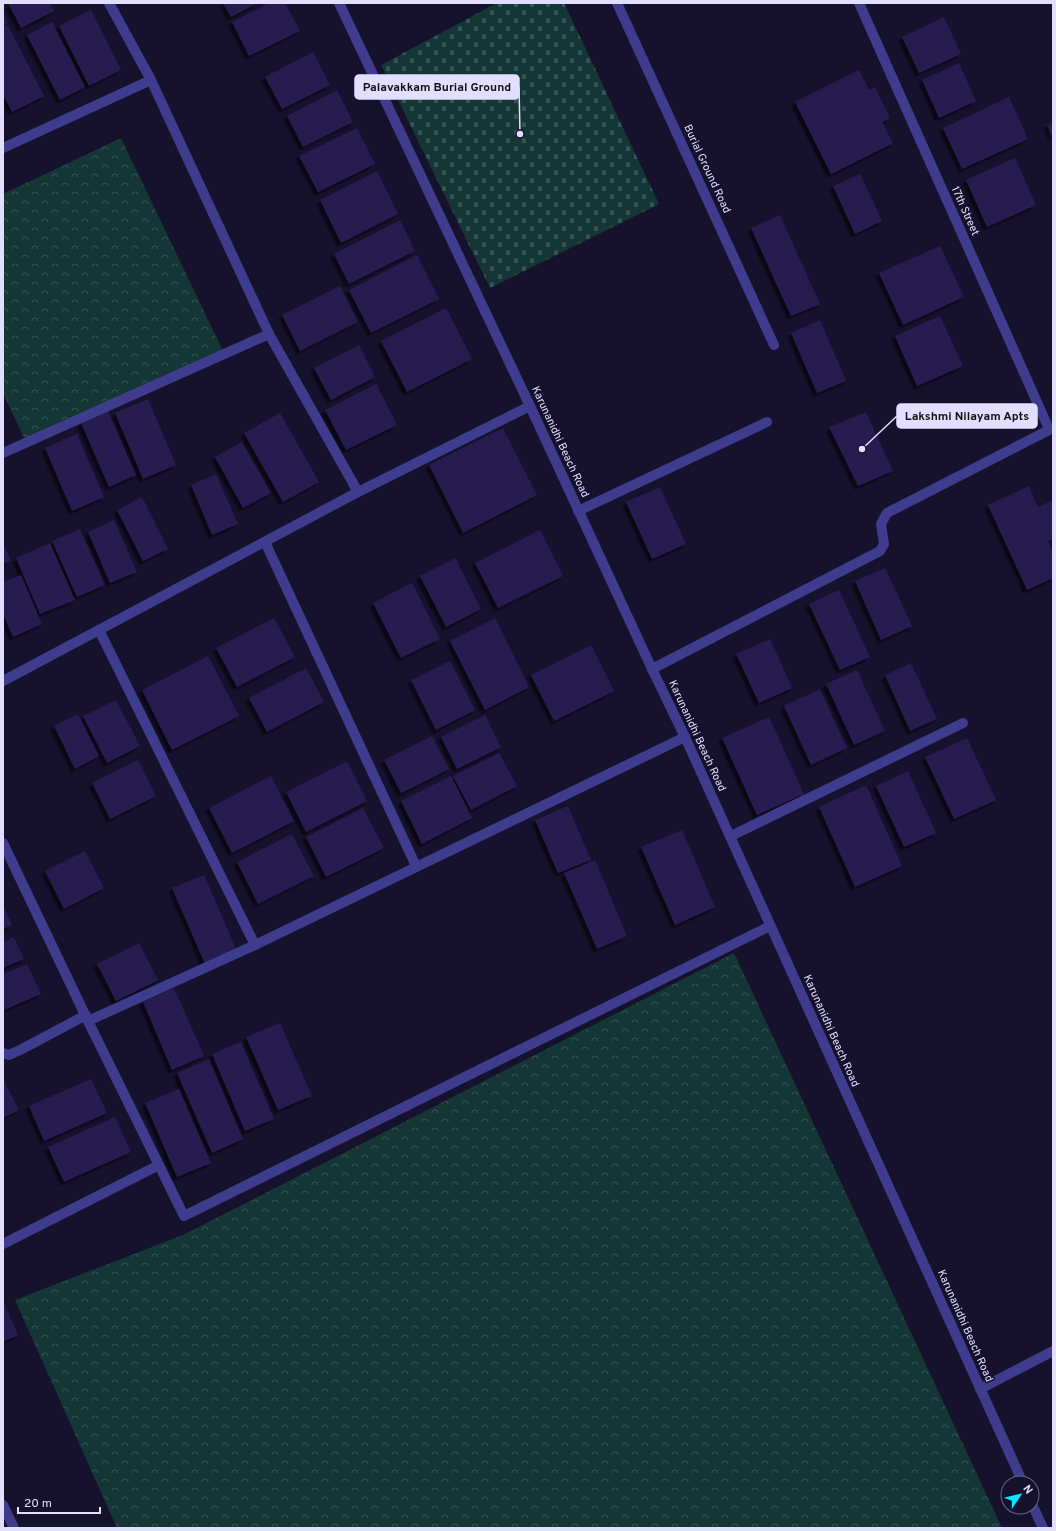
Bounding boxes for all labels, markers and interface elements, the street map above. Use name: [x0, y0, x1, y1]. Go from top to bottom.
callout: Palavakkam Burial Ground: [355, 75, 519, 99]
text: Palavakkam Burial Ground: [363, 80, 511, 96]
street label: Burial Ground Road: [680, 122, 734, 216]
street label: 17th Street: [948, 184, 982, 238]
street label: Karunanidhi Beach Road: [528, 384, 592, 500]
callout: Lakshmi Nilayam Apts: [897, 404, 1037, 428]
text: Lakshmi Nilayam Apts: [905, 409, 1029, 425]
street label: Karunanidhi Beach Road: [665, 678, 729, 794]
street label: Karunanidhi Beach Road: [800, 973, 862, 1089]
street label: Karunanidhi Beach Road: [934, 1268, 996, 1384]
north arrow: [1000, 1475, 1040, 1515]
text: N: [1019, 1483, 1035, 1497]
scale bar: [18, 1489, 100, 1515]
text: 20 m: [24, 1496, 52, 1512]

